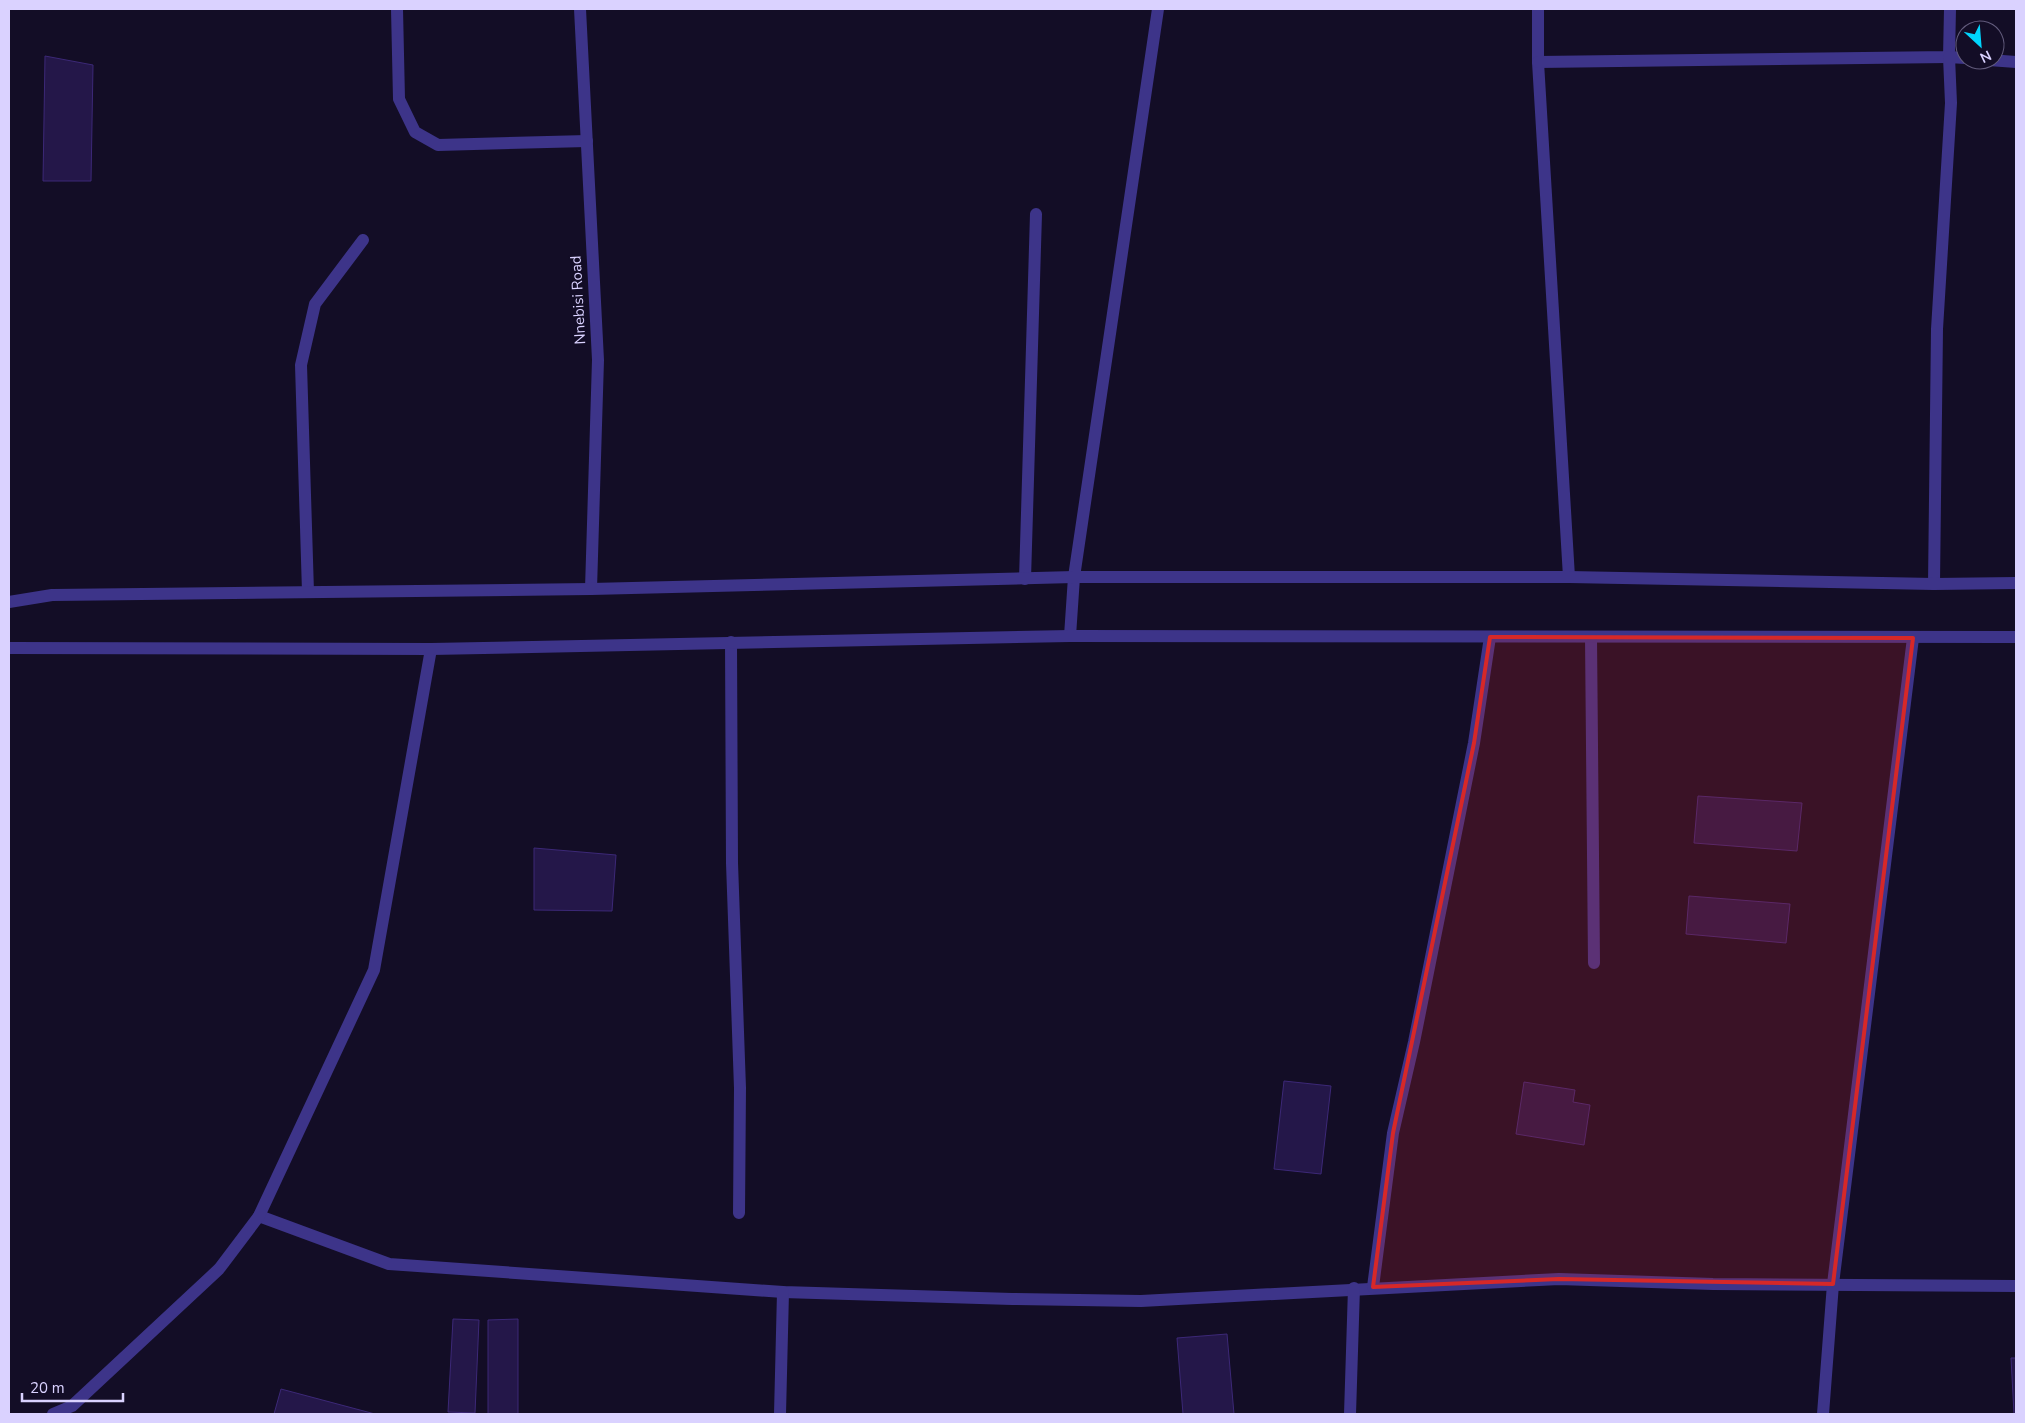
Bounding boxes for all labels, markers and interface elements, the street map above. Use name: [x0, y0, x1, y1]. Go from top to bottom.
north arrow: [1955, 20, 2005, 70]
text: N: [1977, 45, 1994, 67]
street label: Nnebisi Road: [566, 255, 590, 345]
scale bar: [22, 1370, 124, 1402]
text: 20 m: [30, 1378, 65, 1398]

